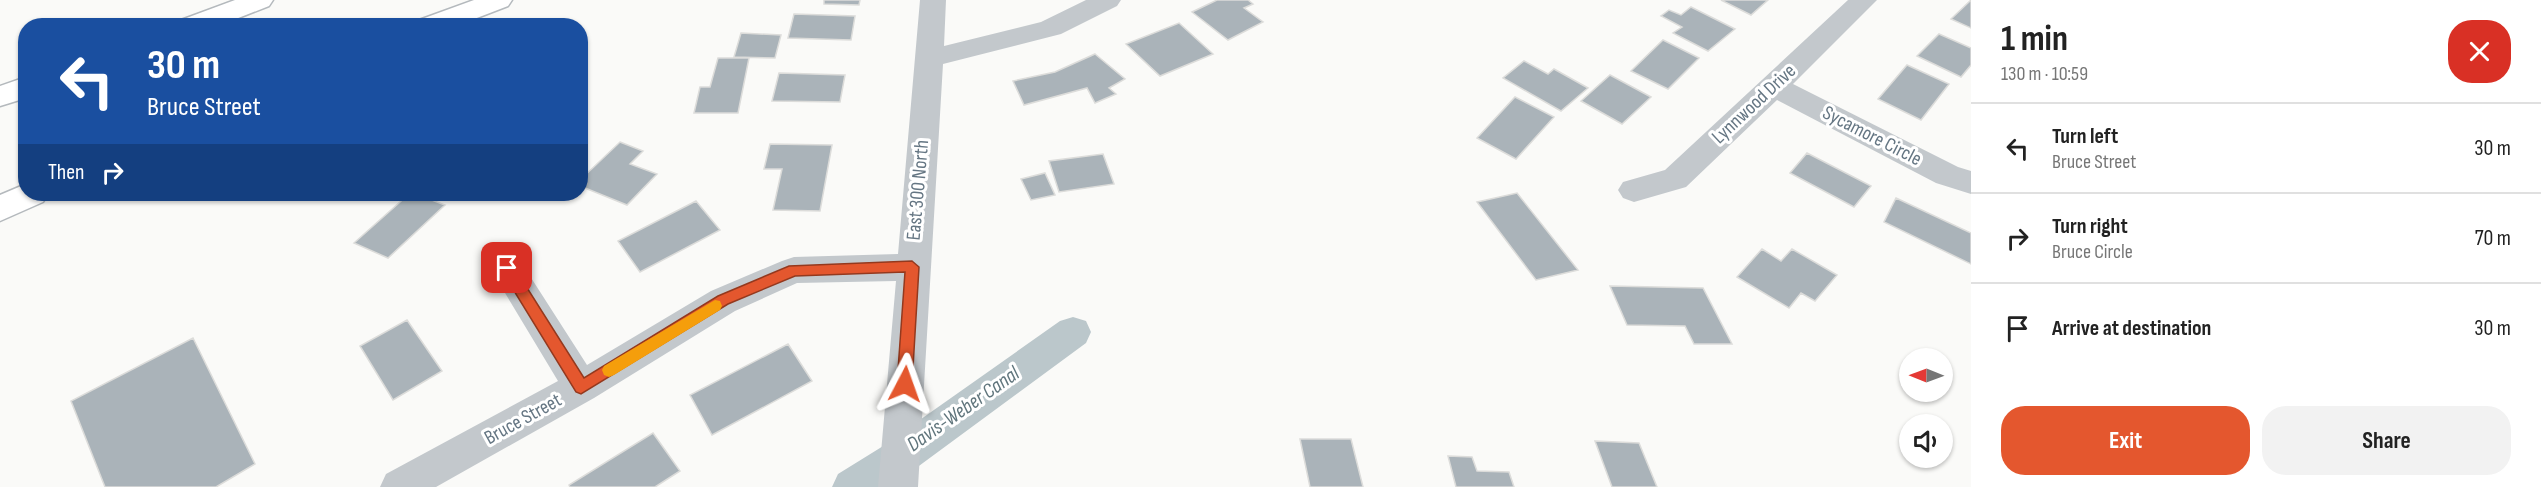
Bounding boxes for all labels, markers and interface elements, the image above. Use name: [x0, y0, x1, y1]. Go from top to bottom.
text: 1 min: [2001, 18, 2068, 61]
button: close: [2448, 20, 2511, 83]
text: 30 m: [147, 40, 220, 91]
icon: left: [48, 42, 126, 120]
street label: Lynnwood Drive: [1707, 59, 1801, 149]
text: 130 m · 10:59: [2001, 62, 2088, 86]
text: Bruce Street: [147, 91, 261, 123]
street label: Sycamore Circle: [1818, 101, 1926, 171]
text: Turn left: [2052, 123, 2118, 150]
icon: left: [2001, 132, 2034, 165]
text: 30 m: [2474, 135, 2511, 162]
street label: East 300 North: [902, 139, 934, 241]
text: Bruce Street: [2052, 150, 2136, 174]
icon: right: [96, 156, 129, 189]
text: Then: [48, 159, 84, 186]
text: Turn right: [2052, 213, 2128, 240]
icon: right: [2001, 222, 2034, 255]
text: 70 m: [2475, 225, 2511, 252]
text: Bruce Circle: [2052, 240, 2133, 264]
pin: [481, 242, 532, 293]
icon: arrive: [490, 251, 523, 284]
icon: arrive: [2001, 312, 2034, 345]
text: Arrive at destination: [2052, 315, 2211, 342]
text: 30 m: [2474, 315, 2511, 342]
north arrow: [1899, 348, 1953, 402]
map controls: [1899, 348, 1953, 468]
position arrow: [873, 352, 937, 416]
water label: Davis-Weber Canal: [902, 360, 1025, 457]
street label: Bruce Street: [480, 388, 566, 450]
button: Exit: [2001, 406, 2250, 475]
button: Share: [2262, 406, 2511, 475]
button: sound: [1899, 414, 1953, 468]

